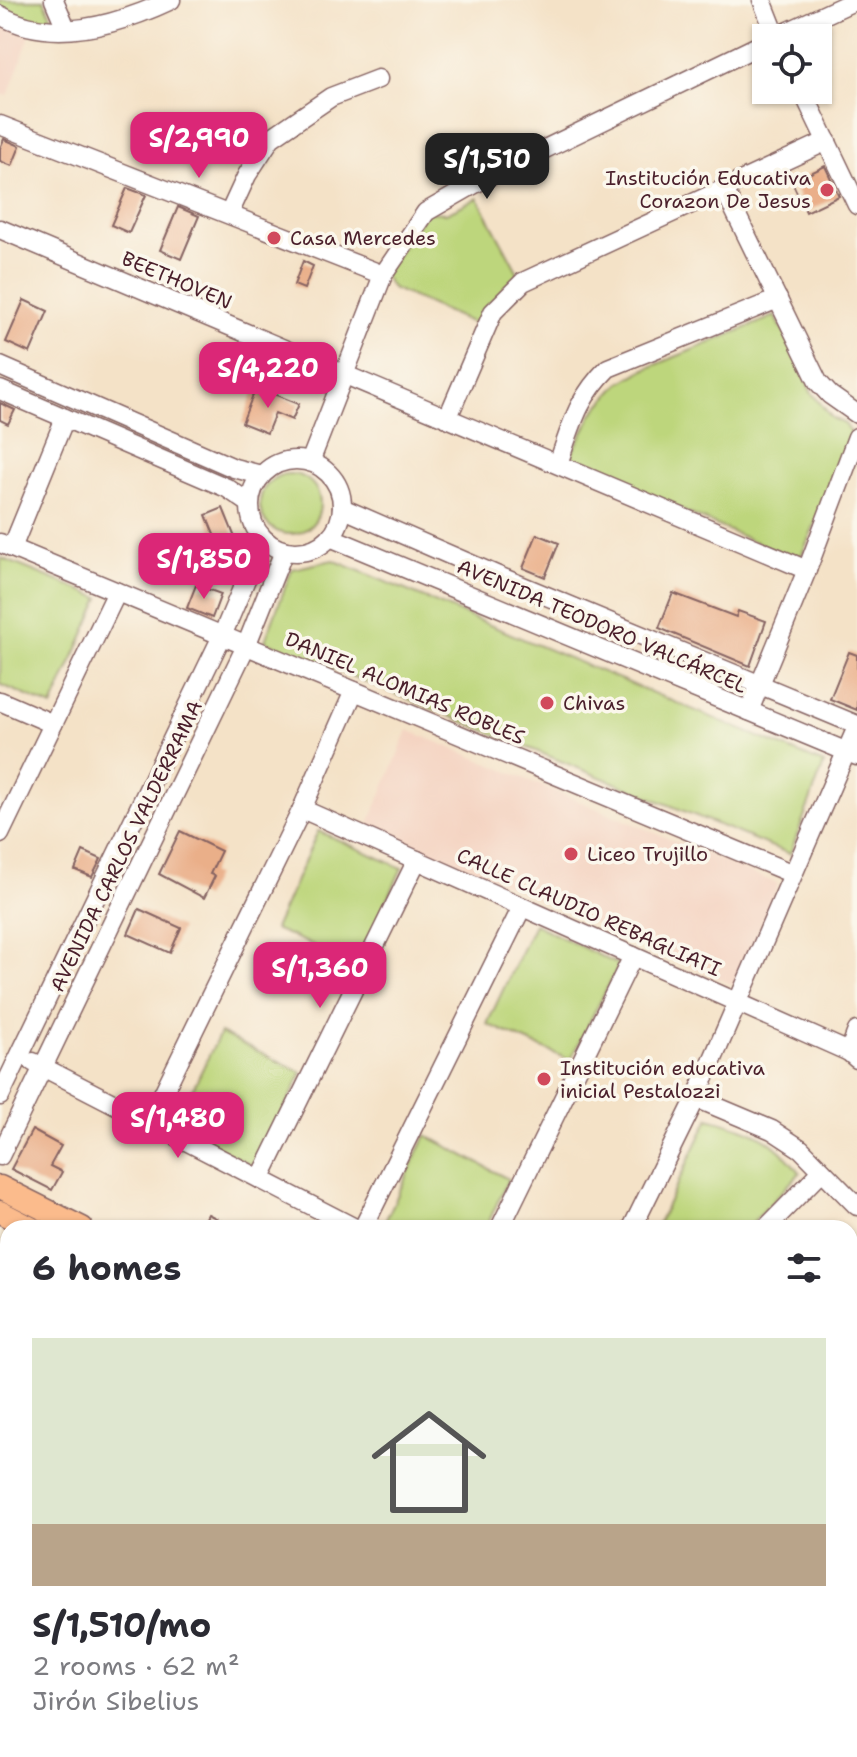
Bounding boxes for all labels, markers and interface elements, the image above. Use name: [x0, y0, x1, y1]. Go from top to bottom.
map controls: [752, 24, 832, 104]
button: locate: [752, 24, 832, 104]
pin: S/2,990: [125, 112, 273, 180]
text: S/2,990: [148, 120, 250, 155]
pin: S/1,510: [413, 133, 561, 201]
text: S/1,510: [443, 141, 531, 176]
place label: Institución Educativa Corazon De Jesus: [605, 165, 812, 214]
marker: Institución Educativa Corazon De Jesus: [818, 181, 836, 199]
place label: Casa Mercedes: [290, 225, 436, 251]
marker: Casa Mercedes: [265, 229, 283, 247]
street label: BEETHOVEN: [118, 245, 236, 315]
pin: S/4,220: [194, 342, 342, 410]
text: S/4,220: [217, 350, 319, 385]
pin: S/1,850: [130, 533, 278, 601]
text: S/1,850: [156, 541, 252, 576]
street label: AVENIDA TEODORO VALCÁRCEL: [453, 553, 751, 699]
street label: DANIEL ALOMIAS ROBLES: [281, 626, 529, 750]
place label: Chivas: [563, 690, 625, 716]
marker: Chivas: [538, 694, 556, 712]
street label: AVENIDA CARLOS VALDERRAMA: [44, 696, 208, 996]
place label: Liceo Trujillo: [587, 841, 708, 867]
street label: CALLE CLAUDIO REBAGLIATI: [453, 842, 725, 982]
marker: Liceo Trujillo: [562, 845, 580, 863]
pin: S/1,360: [246, 942, 394, 1010]
text: S/1,360: [271, 950, 369, 985]
place label: Institución educativa inicial Pestalozzi: [560, 1055, 766, 1104]
marker: Institución educativa inicial Pestalozzi: [535, 1070, 553, 1088]
pin: S/1,480: [104, 1092, 252, 1160]
text: S/1,480: [130, 1100, 226, 1135]
text: 6 homes: [32, 1245, 181, 1291]
icon: filters: [782, 1246, 826, 1290]
icon: home: [357, 1390, 501, 1534]
text: S/1,510/mo: [32, 1602, 211, 1648]
text: 2 rooms · 62 m²: [32, 1648, 240, 1683]
text: Jirón Sibelius: [32, 1683, 199, 1718]

